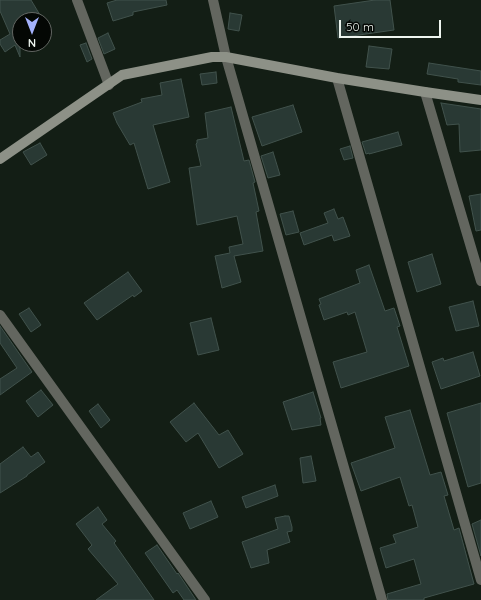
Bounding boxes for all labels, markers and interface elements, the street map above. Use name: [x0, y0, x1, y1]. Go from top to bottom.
north arrow: [12, 12, 52, 52]
scale bar: [341, 12, 443, 38]
text: 50 m: [346, 19, 374, 34]
text: N: [28, 36, 36, 50]

